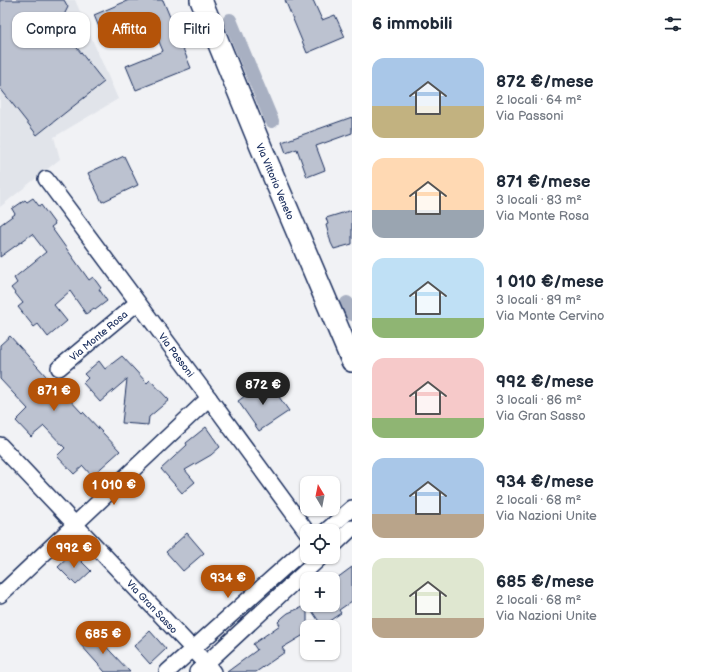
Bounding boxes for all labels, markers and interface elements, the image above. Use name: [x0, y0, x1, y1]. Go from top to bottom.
chip: Compra: [12, 12, 90, 48]
chip: Affitta: [98, 12, 161, 48]
chip: Filtri: [169, 12, 224, 48]
icon: filters: [662, 13, 684, 35]
text: 6 immobili: [372, 14, 452, 34]
text: 872 €/mese: [496, 72, 594, 92]
icon: home: [404, 74, 452, 122]
text: 2 locali · 64 m²: [496, 92, 582, 108]
text: Via Passoni: [496, 108, 564, 124]
street label: Via Vittorio Veneto: [253, 142, 296, 222]
text: 871 €/mese: [496, 172, 591, 192]
icon: home: [404, 174, 452, 222]
text: 3 locali · 83 m²: [496, 192, 582, 208]
text: Via Monte Rosa: [496, 208, 589, 224]
text: 1 010 €/mese: [496, 272, 604, 292]
icon: home: [404, 274, 452, 322]
text: 3 locali · 89 m²: [496, 292, 581, 308]
street label: Via Monte Rosa: [67, 308, 130, 364]
text: Via Monte Cervino: [496, 308, 604, 324]
street label: Via Passoni: [156, 331, 196, 380]
pin: 872 €: [235, 372, 291, 406]
text: 992 €/mese: [496, 372, 594, 392]
icon: home: [404, 374, 452, 422]
text: 872 €: [245, 377, 281, 393]
pin: 871 €: [26, 378, 82, 412]
text: 871 €: [37, 383, 71, 399]
text: 3 locali · 86 m²: [496, 392, 582, 408]
text: Via Gran Sasso: [496, 408, 586, 424]
pin: 1 010 €: [77, 472, 151, 506]
text: 934 €/mese: [496, 472, 594, 492]
icon: home: [404, 474, 452, 522]
north arrow: [300, 476, 340, 516]
map controls: [300, 476, 340, 660]
text: 1 010 €: [92, 477, 136, 493]
text: 2 locali · 68 m²: [496, 492, 581, 508]
text: Via Nazioni Unite: [496, 508, 597, 524]
button: locate: [300, 524, 340, 564]
pin: 992 €: [46, 535, 102, 569]
text: 992 €: [56, 540, 92, 556]
pin: 934 €: [200, 565, 256, 599]
text: 934 €: [210, 570, 246, 586]
button: +: [300, 572, 340, 612]
text: 685 €/mese: [496, 572, 594, 592]
icon: home: [404, 574, 452, 622]
street label: Via Gran Sasso: [124, 578, 180, 636]
text: 2 locali · 68 m²: [496, 592, 581, 608]
text: Via Nazioni Unite: [496, 608, 597, 624]
button: −: [300, 620, 340, 660]
pin: 685 €: [75, 621, 131, 655]
text: 685 €: [85, 626, 121, 642]

